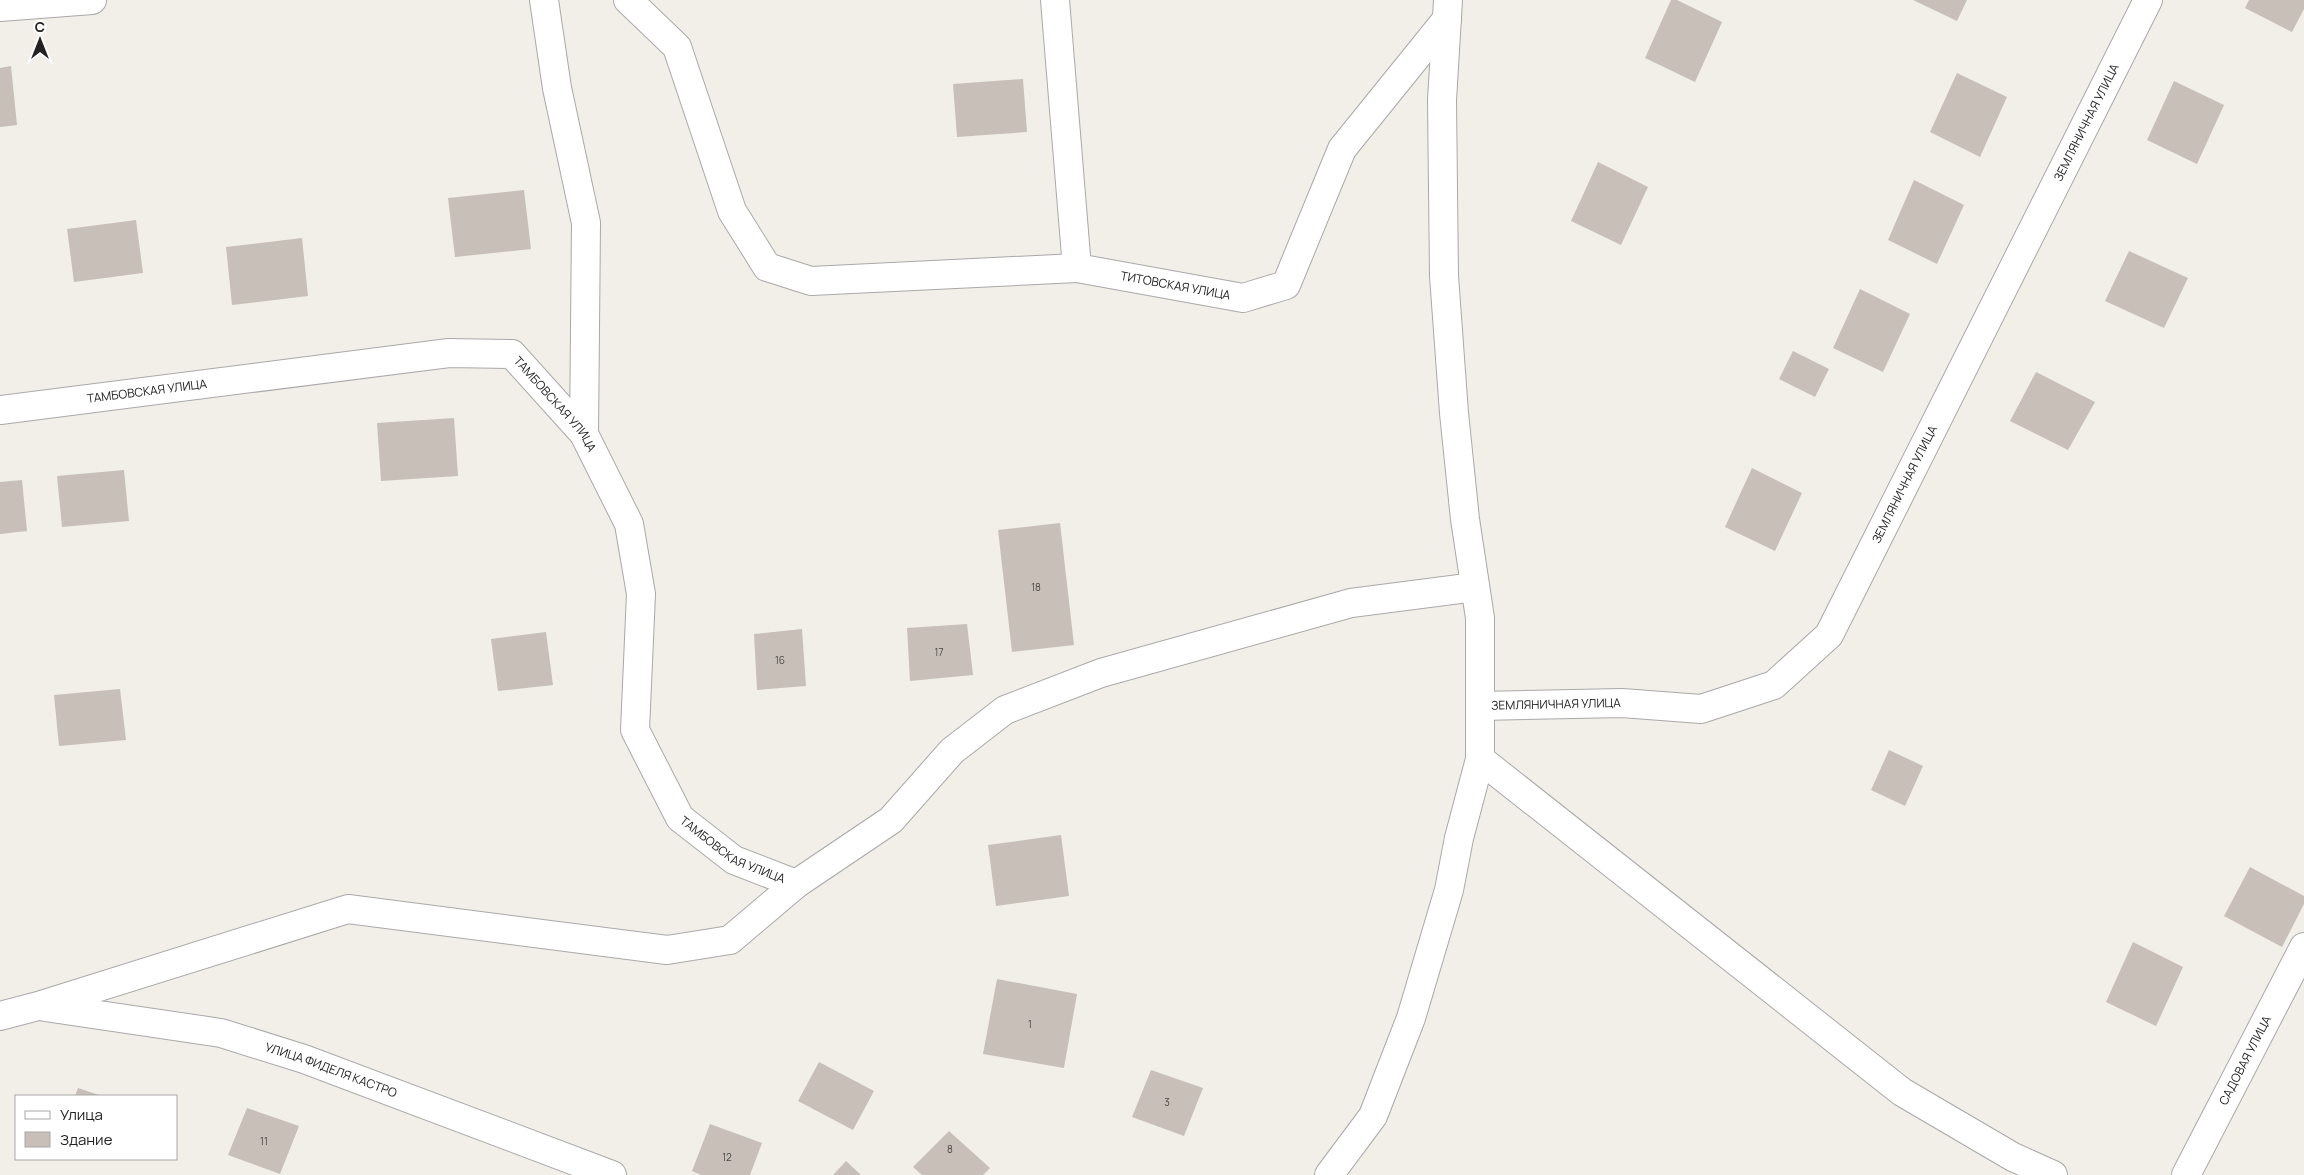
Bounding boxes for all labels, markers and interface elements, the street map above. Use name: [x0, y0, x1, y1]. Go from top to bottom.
north arrow: [15, 15, 65, 65]
text: С: [35, 17, 45, 36]
street label: ЗЕМЛЯНИЧНАЯ УЛИЦА: [2049, 60, 2123, 184]
street label: ТИТОВСКАЯ УЛИЦА: [1119, 267, 1232, 304]
street label: ТАМБОВСКАЯ УЛИЦА: [510, 352, 601, 455]
street label: ТАМБОВСКАЯ УЛИЦА: [86, 375, 208, 407]
street label: ЗЕМЛЯНИЧНАЯ УЛИЦА: [1868, 422, 1941, 546]
house number: 18: [1031, 580, 1041, 594]
house number: 17: [935, 645, 943, 659]
house number: 16: [775, 653, 785, 667]
street label: ЗЕМЛЯНИЧНАЯ УЛИЦА: [1491, 694, 1621, 714]
street label: ТАМБОВСКАЯ УЛИЦА: [676, 812, 788, 887]
street label: САДОВАЯ УЛИЦА: [2215, 1012, 2275, 1108]
house number: 1: [1028, 1017, 1032, 1031]
street label: УЛИЦА ФИДЕЛЯ КАСТРО: [263, 1038, 400, 1101]
legend: [15, 1095, 178, 1160]
house number: 3: [1164, 1095, 1170, 1109]
text: Улица: [60, 1104, 103, 1125]
text: Здание: [60, 1129, 113, 1150]
house number: 11: [260, 1134, 268, 1148]
house number: 8: [947, 1142, 953, 1156]
house number: 12: [722, 1150, 732, 1164]

